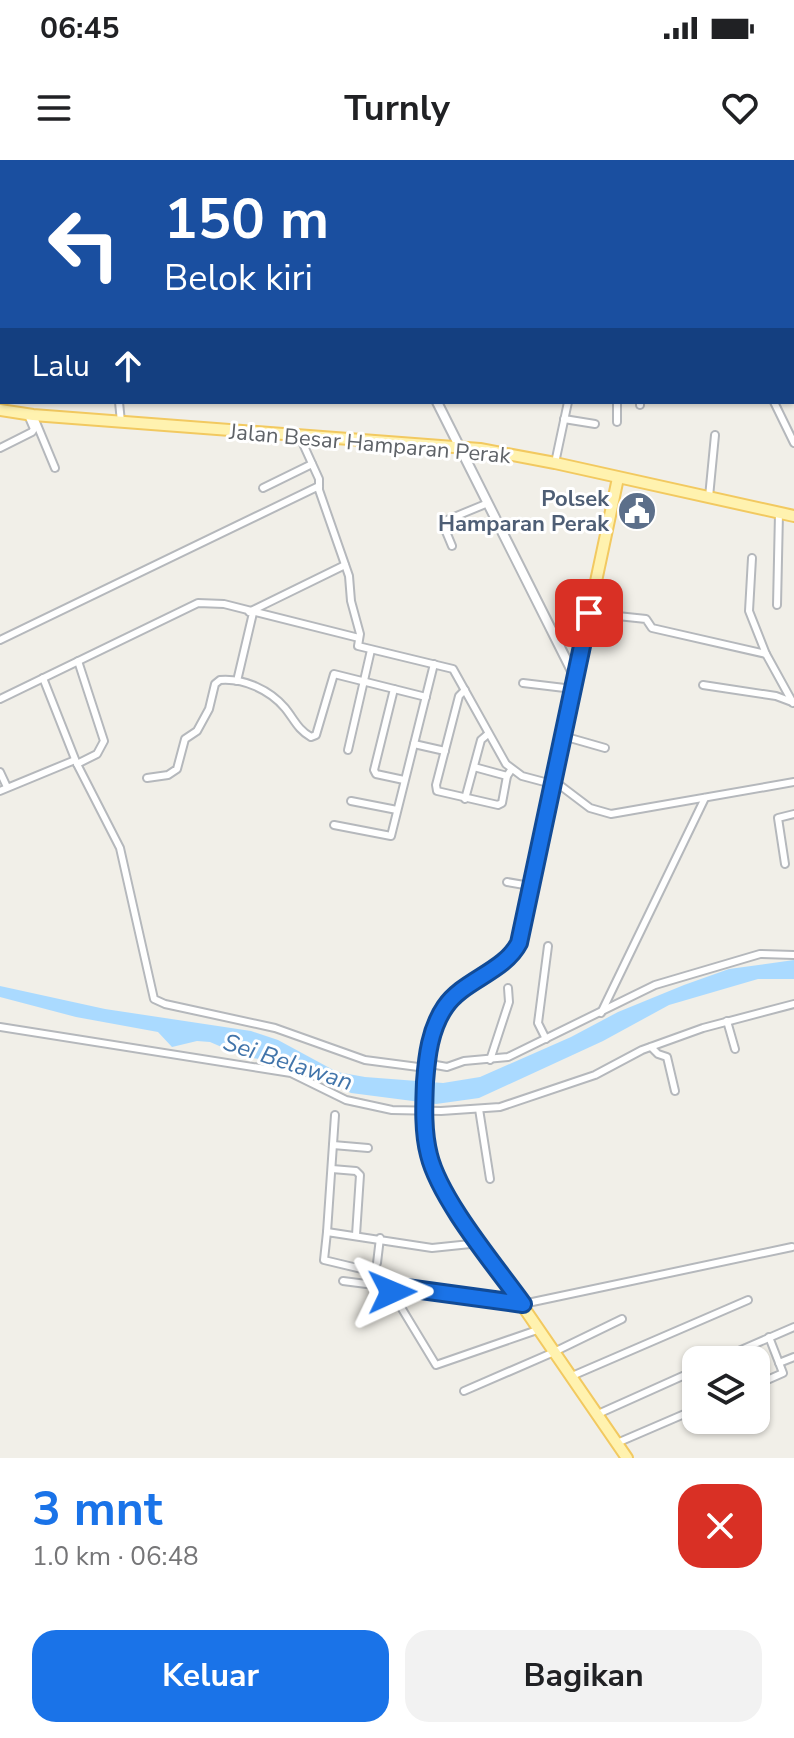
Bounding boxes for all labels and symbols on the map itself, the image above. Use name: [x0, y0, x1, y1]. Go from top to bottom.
street label: Jalan Besar Hamparan Perak: [227, 417, 513, 471]
place label: Polsek Hamparan Perak: [438, 484, 610, 539]
public building icon: Polsek Hamparan Perak: [616, 490, 658, 532]
pin: [555, 579, 623, 647]
water label: Sei Belawan: [219, 1026, 357, 1098]
position arrow: [350, 1250, 434, 1334]

